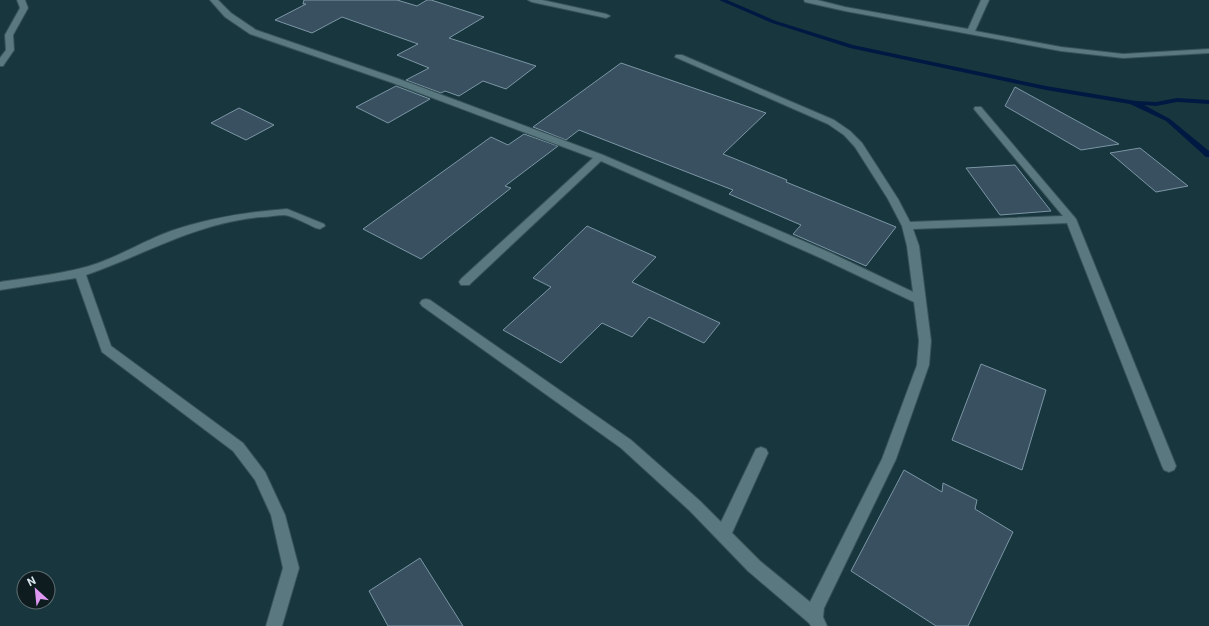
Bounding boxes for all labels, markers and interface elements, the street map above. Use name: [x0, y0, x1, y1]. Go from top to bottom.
north arrow: [16, 570, 56, 610]
text: N: [25, 574, 38, 589]

